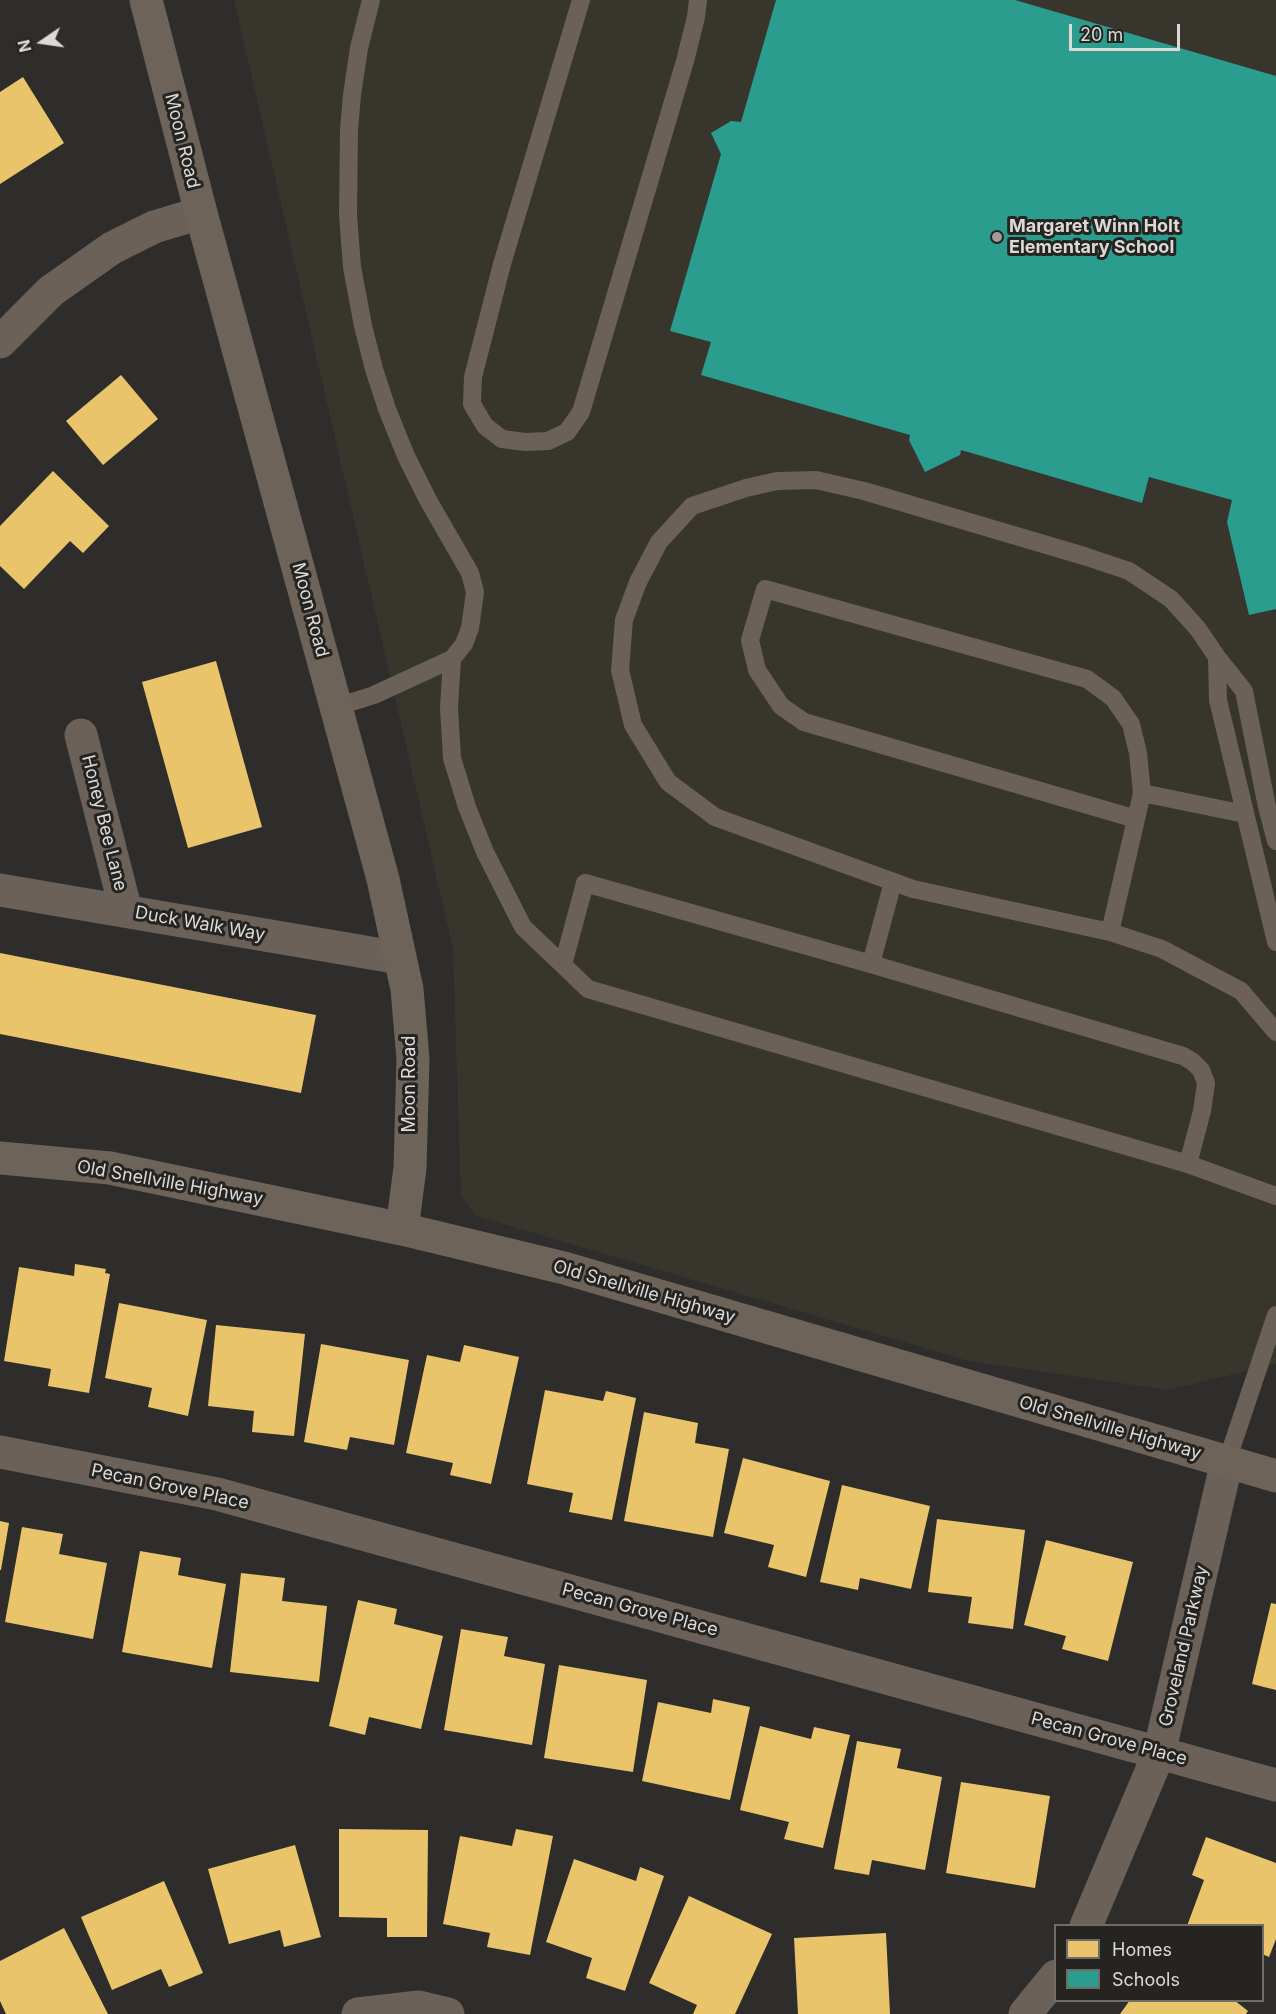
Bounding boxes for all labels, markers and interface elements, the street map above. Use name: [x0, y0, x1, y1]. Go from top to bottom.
north arrow: [12, 12, 72, 72]
scale bar: [1072, 12, 1183, 50]
text: 20 m: [1080, 24, 1123, 45]
text: N: [13, 38, 36, 54]
street label: Moon Road: [160, 91, 204, 191]
place label: Margaret Winn Holt Elementary School: [1009, 216, 1180, 258]
marker: Margaret Winn Holt Elementary School: [990, 230, 1004, 244]
street label: Moon Road: [287, 560, 333, 660]
street label: Honey Bee Lane: [77, 753, 131, 893]
street label: Duck Walk Way: [133, 902, 267, 946]
street label: Moon Road: [399, 1036, 421, 1132]
street label: Old Snellville Highway: [75, 1156, 265, 1210]
street label: Old Snellville Highway: [550, 1256, 738, 1328]
street label: Old Snellville Highway: [1016, 1392, 1204, 1464]
street label: Pecan Grove Place: [89, 1460, 251, 1514]
street label: Groveland Parkway: [1155, 1563, 1213, 1729]
street label: Pecan Grove Place: [560, 1579, 720, 1641]
street label: Pecan Grove Place: [1029, 1708, 1189, 1770]
legend: [1054, 1924, 1264, 2002]
text: Homes: [1112, 1939, 1172, 1960]
text: Schools: [1112, 1969, 1180, 1990]

